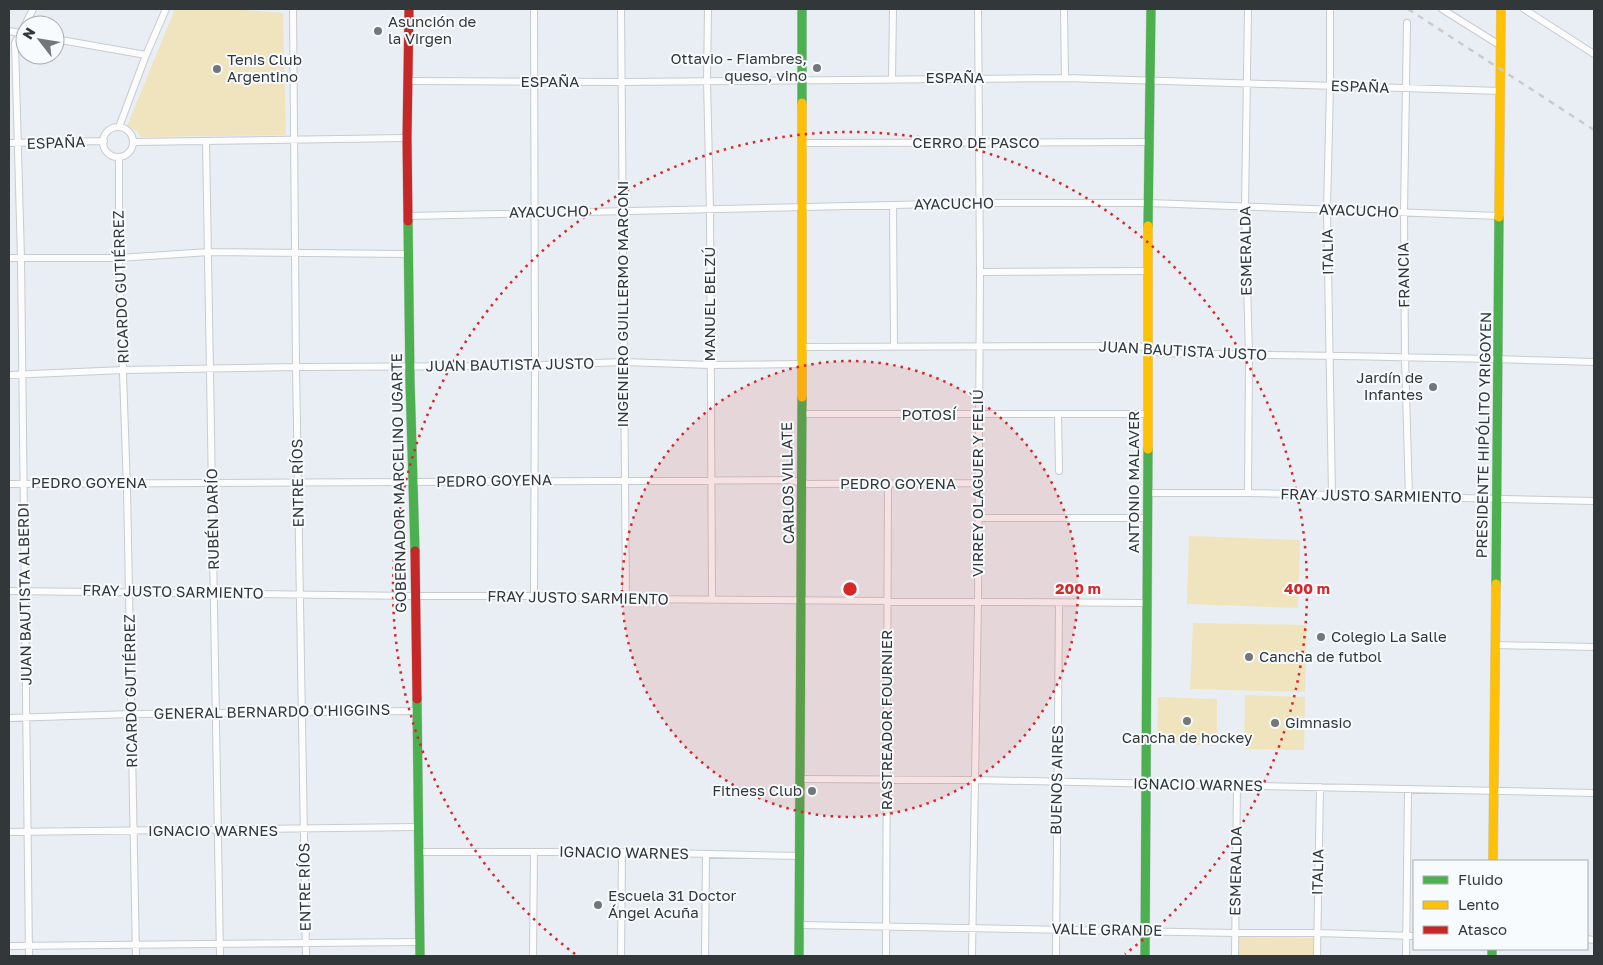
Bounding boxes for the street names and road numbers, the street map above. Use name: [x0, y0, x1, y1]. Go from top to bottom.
street label: ESPAÑA: [926, 68, 984, 86]
street label: ESPAÑA: [521, 72, 579, 90]
street label: ESPAÑA: [1330, 76, 1390, 96]
street label: ESPAÑA: [26, 132, 86, 152]
street label: CERRO DE PASCO: [912, 133, 1040, 151]
street label: INGENIERO GUILLERMO MARCONI: [613, 180, 631, 428]
street label: AYACUCHO: [914, 193, 994, 213]
street label: AYACUCHO: [1319, 200, 1399, 220]
street label: AYACUCHO: [509, 201, 589, 221]
street label: ESMERALDA: [1235, 206, 1255, 296]
street label: RICARDO GUTIÉRREZ: [108, 210, 132, 364]
street label: ITALIA: [1318, 229, 1336, 275]
street label: FRANCIA: [1393, 242, 1413, 308]
street label: MANUEL BELZÚ: [700, 247, 718, 361]
street label: PRESIDENTE HIPÓLITO YRIGOYEN: [1472, 311, 1494, 559]
street label: JUAN BAUTISTA JUSTO: [1098, 337, 1268, 363]
street label: GOBERNADOR MARCELINO UGARTE: [387, 353, 409, 613]
street label: JUAN BAUTISTA JUSTO: [426, 354, 594, 374]
street label: VIRREY OLAGUER Y FELIÚ: [968, 389, 986, 577]
street label: POTOSÍ: [901, 405, 958, 423]
street label: ANTONIO MALAVER: [1124, 411, 1142, 553]
street label: CARLOS VILLATE: [777, 422, 797, 544]
street label: ENTRE RÍOS: [287, 439, 307, 527]
street label: RUBÉN DARÍO: [202, 468, 222, 570]
street label: PEDRO GOYENA: [436, 470, 552, 490]
street label: PEDRO GOYENA: [31, 473, 147, 491]
street label: PEDRO GOYENA: [840, 474, 956, 492]
street label: FRAY JUSTO SARMIENTO: [1280, 484, 1462, 506]
street label: JUAN BAUTISTA ALBERDI: [13, 502, 35, 686]
street label: FRAY JUSTO SARMIENTO: [82, 580, 264, 602]
street label: FRAY JUSTO SARMIENTO: [487, 586, 669, 608]
street label: RICARDO GUTIÉRREZ: [120, 614, 140, 768]
street label: RASTREADOR FOURNIER: [877, 630, 895, 810]
street label: GENERAL BERNARDO O'HIGGINS: [154, 700, 390, 722]
street label: BUENOS AIRES: [1046, 725, 1066, 835]
street label: IGNACIO WARNES: [1133, 774, 1263, 794]
street label: IGNACIO WARNES: [148, 821, 278, 839]
street label: ESMERALDA: [1225, 826, 1245, 916]
street label: IGNACIO WARNES: [559, 842, 689, 862]
street label: ENTRE RÍOS: [294, 843, 314, 931]
street label: ITALIA: [1308, 849, 1326, 895]
street label: VALLE GRANDE: [1052, 919, 1162, 939]

